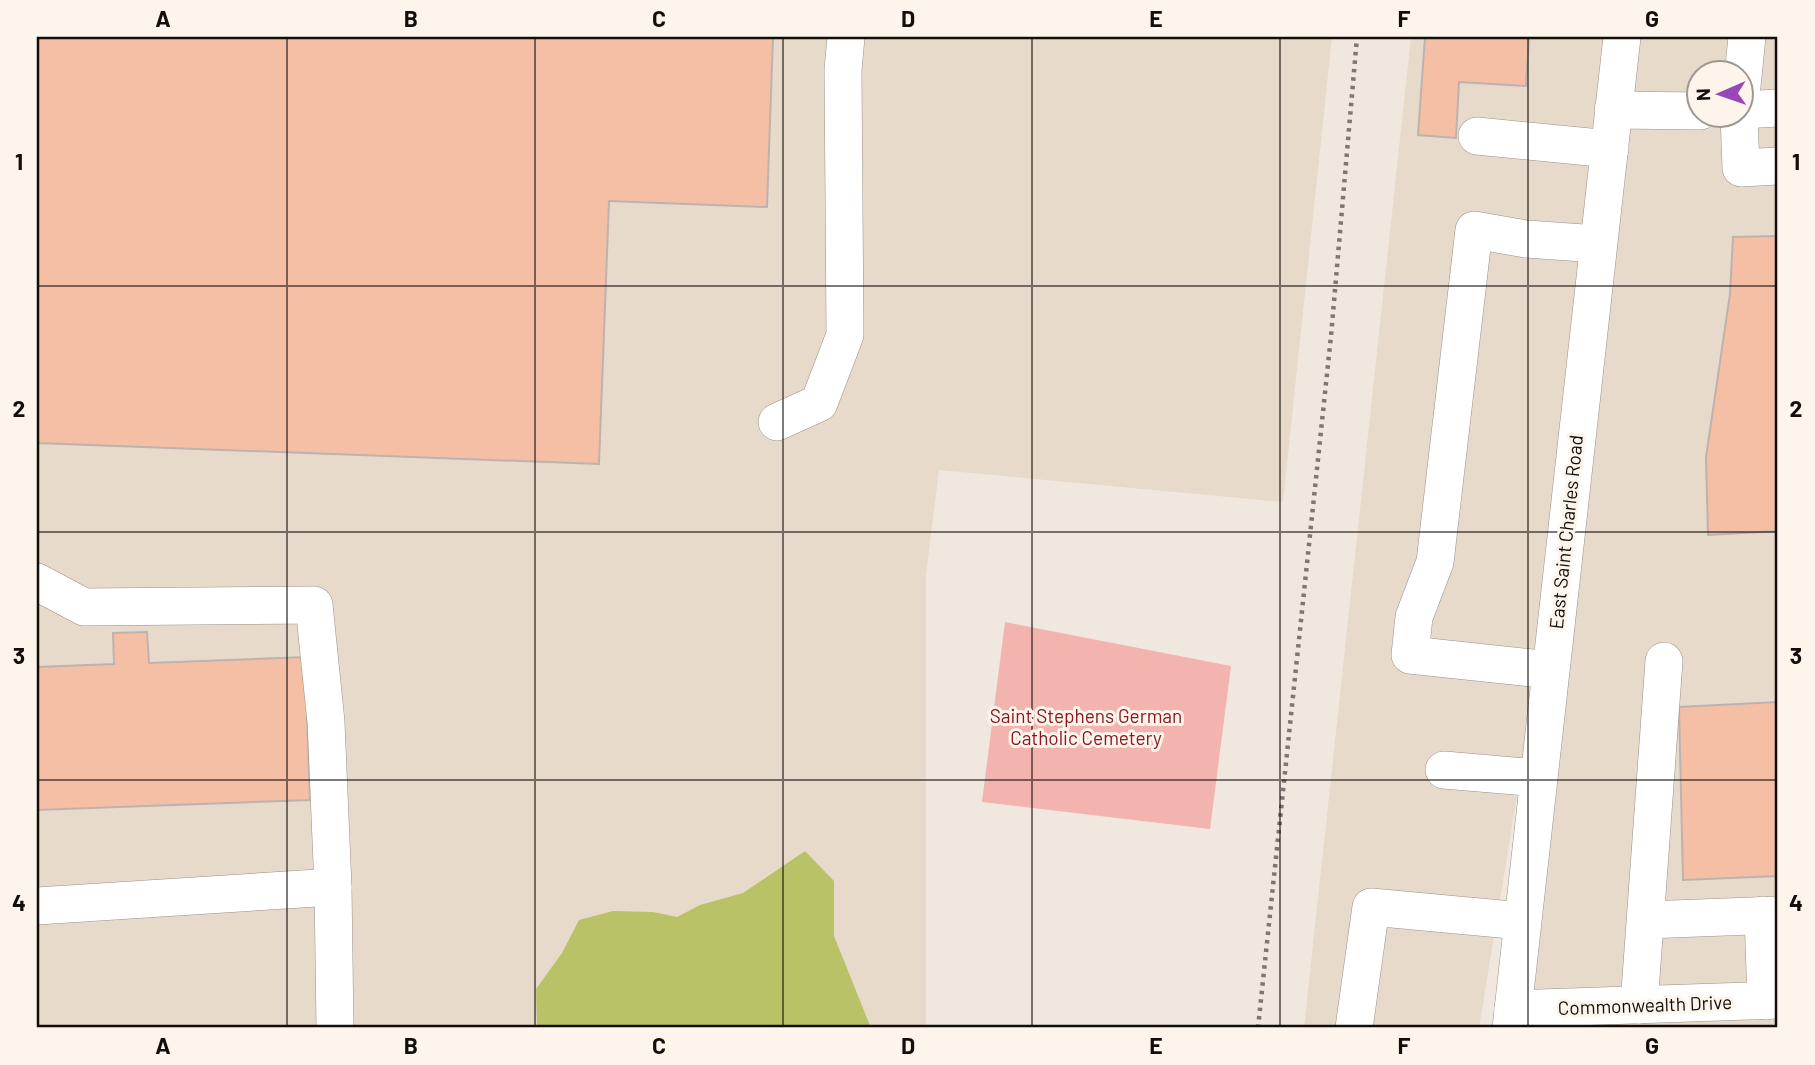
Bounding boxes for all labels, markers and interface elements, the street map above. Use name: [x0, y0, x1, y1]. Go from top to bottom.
text: A: [155, 4, 171, 32]
text: B: [404, 4, 418, 32]
text: C: [652, 4, 666, 32]
text: D: [901, 4, 915, 32]
text: E: [1149, 4, 1163, 32]
text: F: [1398, 4, 1411, 32]
text: G: [1645, 4, 1659, 32]
north arrow: [1686, 60, 1756, 130]
text: N: [1691, 88, 1714, 101]
text: 1: [15, 147, 23, 175]
text: 1: [1792, 147, 1800, 175]
text: 2: [13, 394, 25, 422]
text: 2: [1790, 394, 1802, 422]
street label: East Saint Charles Road: [1544, 434, 1587, 630]
text: 3: [13, 641, 25, 669]
text: 3: [1790, 641, 1802, 669]
park label: Saint Stephens German Catholic Cemetery: [990, 704, 1182, 749]
text: 4: [12, 888, 26, 916]
text: 4: [1789, 888, 1803, 916]
street label: Commonwealth Drive: [1557, 990, 1733, 1019]
text: A: [155, 1031, 171, 1059]
text: B: [404, 1031, 418, 1059]
text: C: [652, 1031, 666, 1059]
text: D: [901, 1031, 915, 1059]
text: E: [1149, 1031, 1163, 1059]
text: F: [1398, 1031, 1411, 1059]
text: G: [1645, 1031, 1659, 1059]

